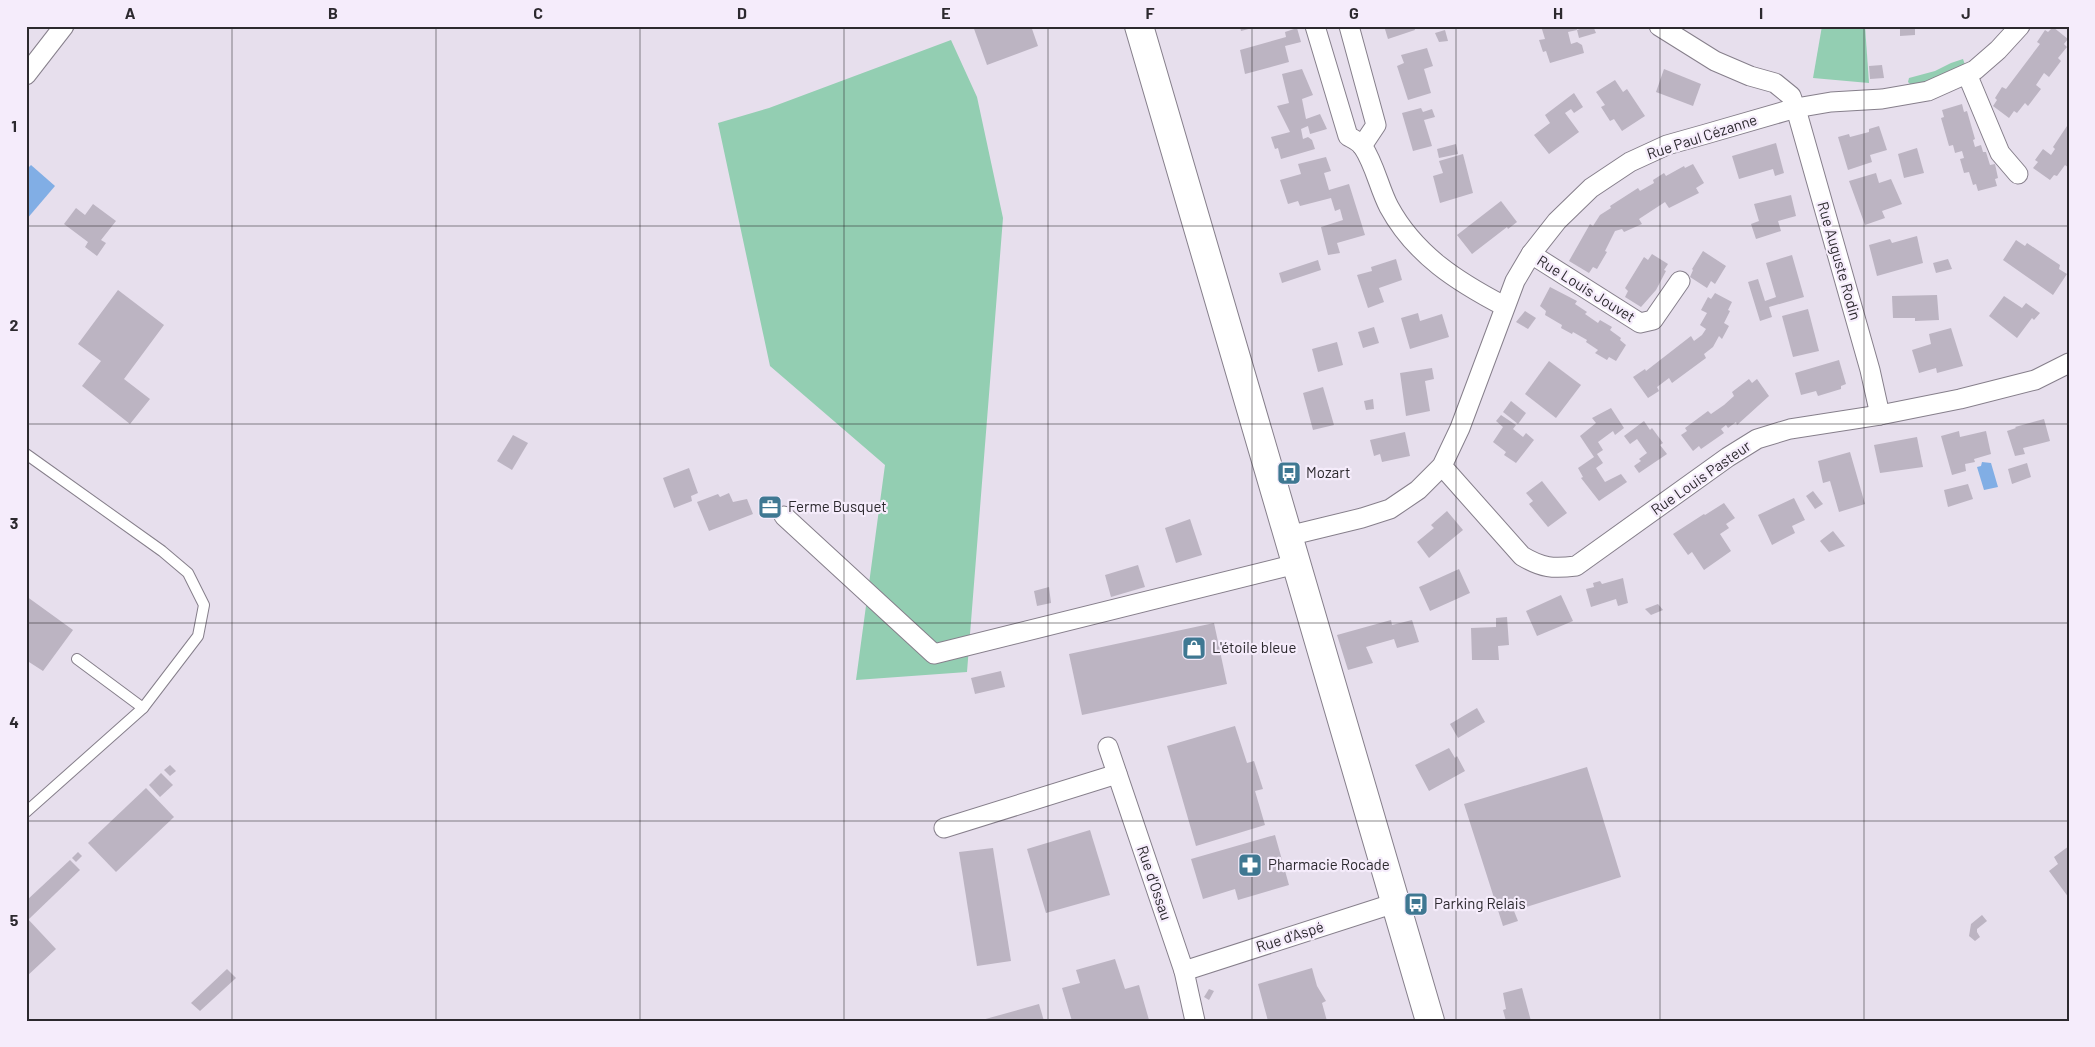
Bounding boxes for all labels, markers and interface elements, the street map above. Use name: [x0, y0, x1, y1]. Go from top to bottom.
text: A: [125, 3, 136, 22]
text: B: [328, 3, 338, 22]
text: C: [533, 3, 543, 22]
text: D: [737, 3, 747, 22]
text: E: [941, 3, 951, 22]
text: F: [1146, 3, 1155, 22]
text: G: [1349, 3, 1359, 22]
text: H: [1553, 3, 1563, 22]
text: I: [1759, 3, 1763, 22]
text: J: [1961, 3, 1971, 22]
street label: Rue Paul Cézanne: [1644, 110, 1759, 162]
text: 1: [11, 116, 17, 135]
street label: Rue Auguste Rodin: [1814, 199, 1865, 322]
street label: Rue Louis Jouvet: [1534, 251, 1639, 325]
text: 2: [10, 315, 19, 334]
street label: Rue Louis Pasteur: [1647, 436, 1754, 518]
bus stop icon: Mozart: [1276, 460, 1302, 486]
place label: Mozart: [1306, 463, 1350, 481]
office icon: Ferme Busquet: [757, 494, 783, 520]
place label: Ferme Busquet: [788, 497, 887, 515]
text: 3: [10, 513, 18, 532]
shop icon: L'étoile bleue: [1181, 635, 1207, 661]
place label: L'étoile bleue: [1212, 638, 1296, 656]
text: 4: [9, 712, 19, 731]
street label: Rue d'Ossau: [1134, 843, 1176, 922]
pharmacy icon: Pharmacie Rocade: [1237, 852, 1263, 878]
place label: Pharmacie Rocade: [1268, 855, 1390, 873]
bus stop icon: Parking Relais: [1403, 891, 1429, 917]
place label: Parking Relais: [1434, 894, 1526, 912]
text: 5: [10, 910, 19, 929]
street label: Rue d'Aspé: [1254, 917, 1326, 955]

